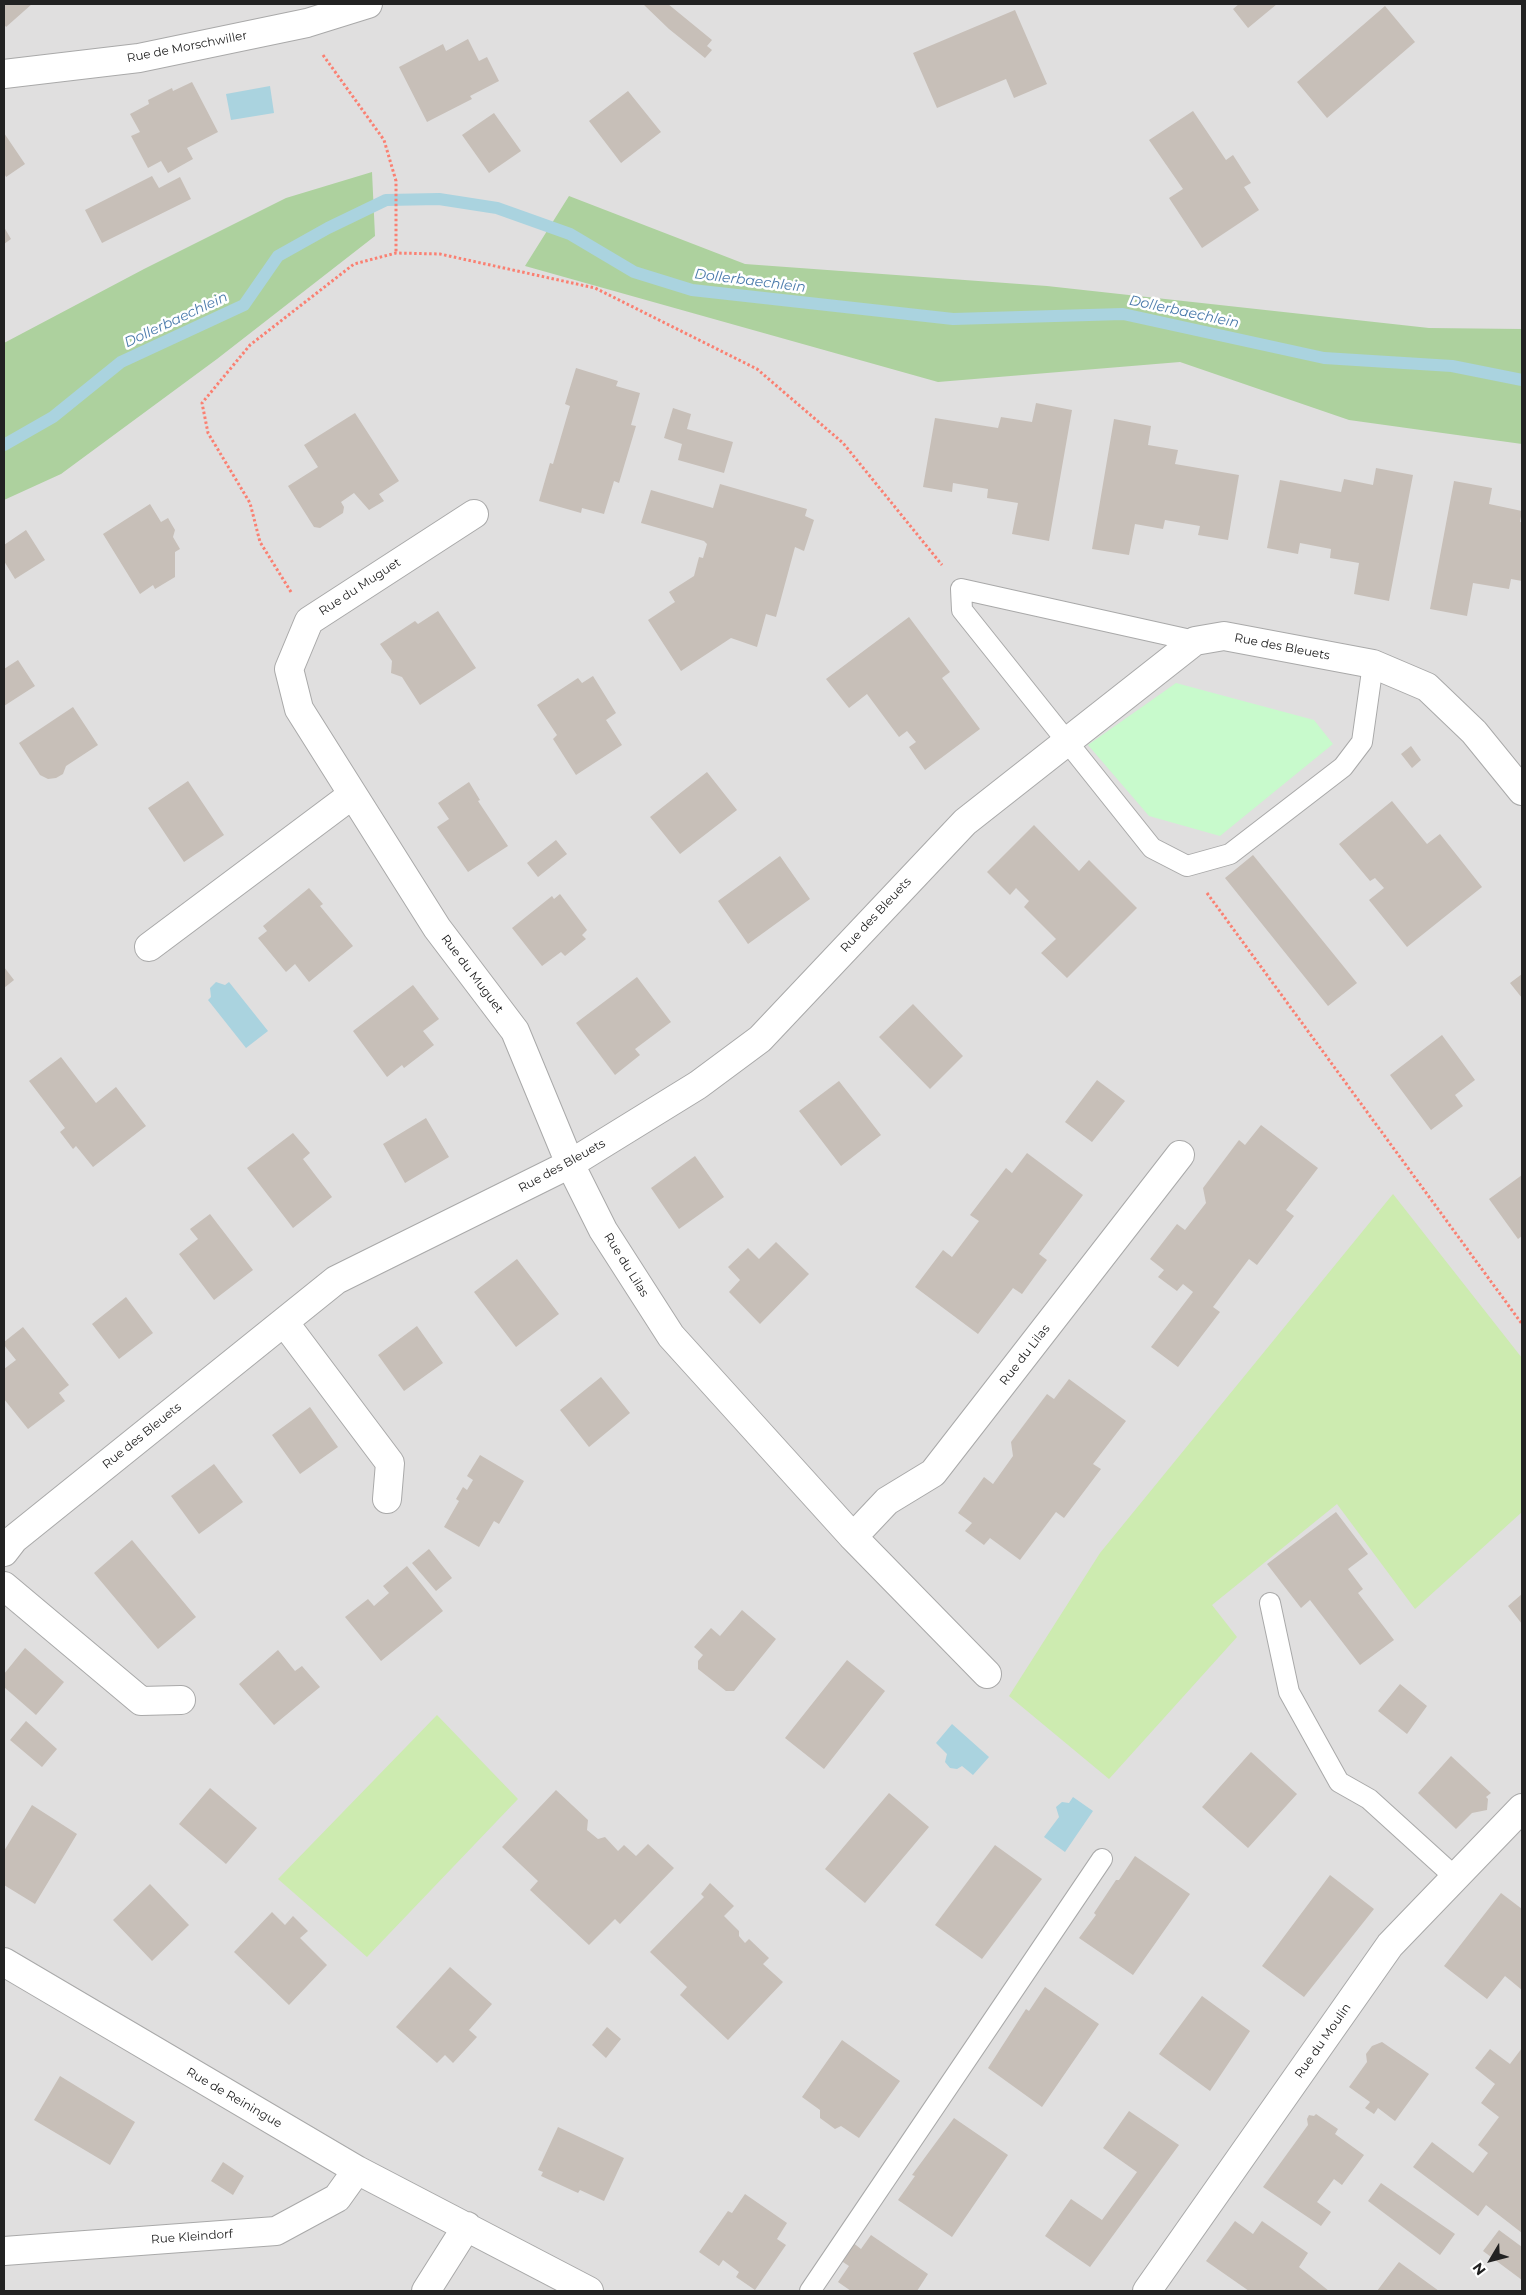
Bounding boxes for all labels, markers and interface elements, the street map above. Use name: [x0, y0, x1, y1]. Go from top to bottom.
street label: Rue de Morschwiller: [126, 28, 248, 66]
water label: Dollerbaechlein: [693, 266, 807, 296]
water label: Dollerbaechlein: [122, 289, 230, 351]
water label: Dollerbaechlein: [1127, 292, 1241, 332]
street label: Rue du Muguet: [316, 555, 404, 619]
street label: Rue des Bleuets: [1233, 631, 1331, 663]
street label: Rue des Bleuets: [838, 875, 914, 955]
street label: Rue du Muguet: [438, 932, 506, 1016]
street label: Rue des Bleuets: [516, 1136, 608, 1196]
street label: Rue du Lilas: [601, 1230, 651, 1300]
street label: Rue du Lilas: [997, 1322, 1053, 1388]
street label: Rue des Bleuets: [100, 1400, 184, 1472]
street label: Rue du Moulin: [1292, 2001, 1354, 2081]
street label: Rue de Reiningue: [184, 2065, 284, 2131]
street label: Rue Kleindorf: [151, 2227, 233, 2247]
north arrow: [1466, 2235, 1516, 2285]
text: N: [1468, 2259, 1490, 2279]

